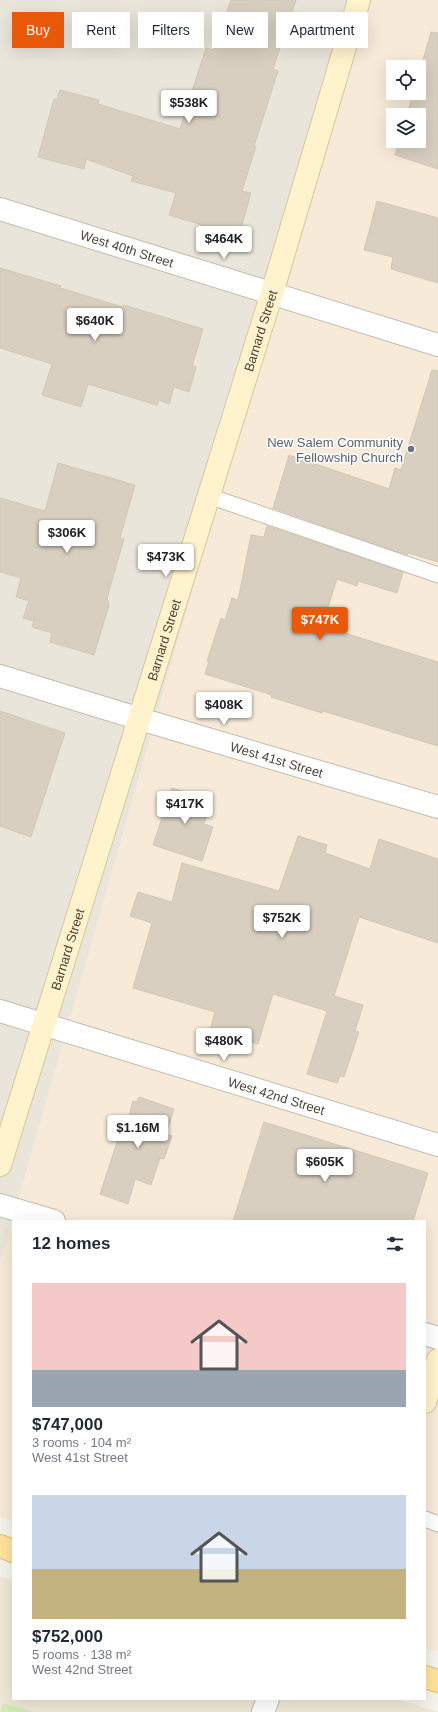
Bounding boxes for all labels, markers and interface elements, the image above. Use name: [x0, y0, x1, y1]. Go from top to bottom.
chip: Buy: [12, 12, 64, 48]
chip: Rent: [72, 12, 130, 48]
chip: Filters: [138, 12, 204, 48]
chip: New: [212, 12, 268, 48]
chip: Apartment: [276, 12, 368, 48]
map controls: [386, 60, 426, 148]
button: locate: [386, 60, 426, 100]
pin: $538K: [161, 90, 217, 124]
text: $538K: [170, 95, 208, 110]
button: layers: [386, 108, 426, 148]
pin: $464K: [196, 226, 252, 260]
street label: West 40th Street: [78, 227, 176, 271]
text: $464K: [205, 231, 243, 246]
street label: Barnard Street: [241, 288, 281, 373]
pin: $640K: [67, 308, 123, 342]
text: $640K: [76, 313, 114, 328]
place label: New Salem Community Fellowship Church: [267, 435, 403, 465]
marker: New Salem Community Fellowship Church: [406, 444, 416, 454]
pin: $306K: [39, 520, 95, 554]
text: $306K: [48, 525, 86, 540]
pin: $473K: [138, 544, 194, 578]
text: $473K: [147, 549, 185, 564]
street label: Barnard Street: [144, 597, 184, 683]
pin: $747K: [292, 607, 348, 641]
text: $747K: [301, 612, 339, 627]
pin: $408K: [196, 692, 252, 726]
text: $408K: [205, 697, 243, 712]
street label: West 41st Street: [228, 739, 325, 781]
pin: $417K: [157, 791, 213, 825]
text: $417K: [166, 796, 204, 811]
pin: $752K: [254, 905, 310, 939]
street label: Barnard Street: [48, 906, 88, 992]
text: $752K: [263, 910, 301, 925]
pin: $480K: [196, 1028, 252, 1062]
text: $480K: [205, 1033, 243, 1048]
street label: West 42nd Street: [226, 1074, 327, 1118]
pin: $1.16M: [105, 1115, 171, 1149]
text: $1.16M: [116, 1120, 160, 1135]
pin: $605K: [297, 1149, 353, 1183]
text: $605K: [306, 1154, 344, 1169]
icon: filters: [384, 1233, 406, 1255]
text: 12 homes: [32, 1234, 110, 1253]
icon: home: [183, 1309, 255, 1381]
text: $747,000: [32, 1415, 103, 1434]
text: 3 rooms · 104 m²: [32, 1435, 131, 1450]
text: West 41st Street: [32, 1450, 128, 1465]
icon: home: [183, 1521, 255, 1593]
text: $752,000: [32, 1627, 103, 1646]
text: 5 rooms · 138 m²: [32, 1647, 131, 1662]
text: West 42nd Street: [32, 1662, 132, 1677]

